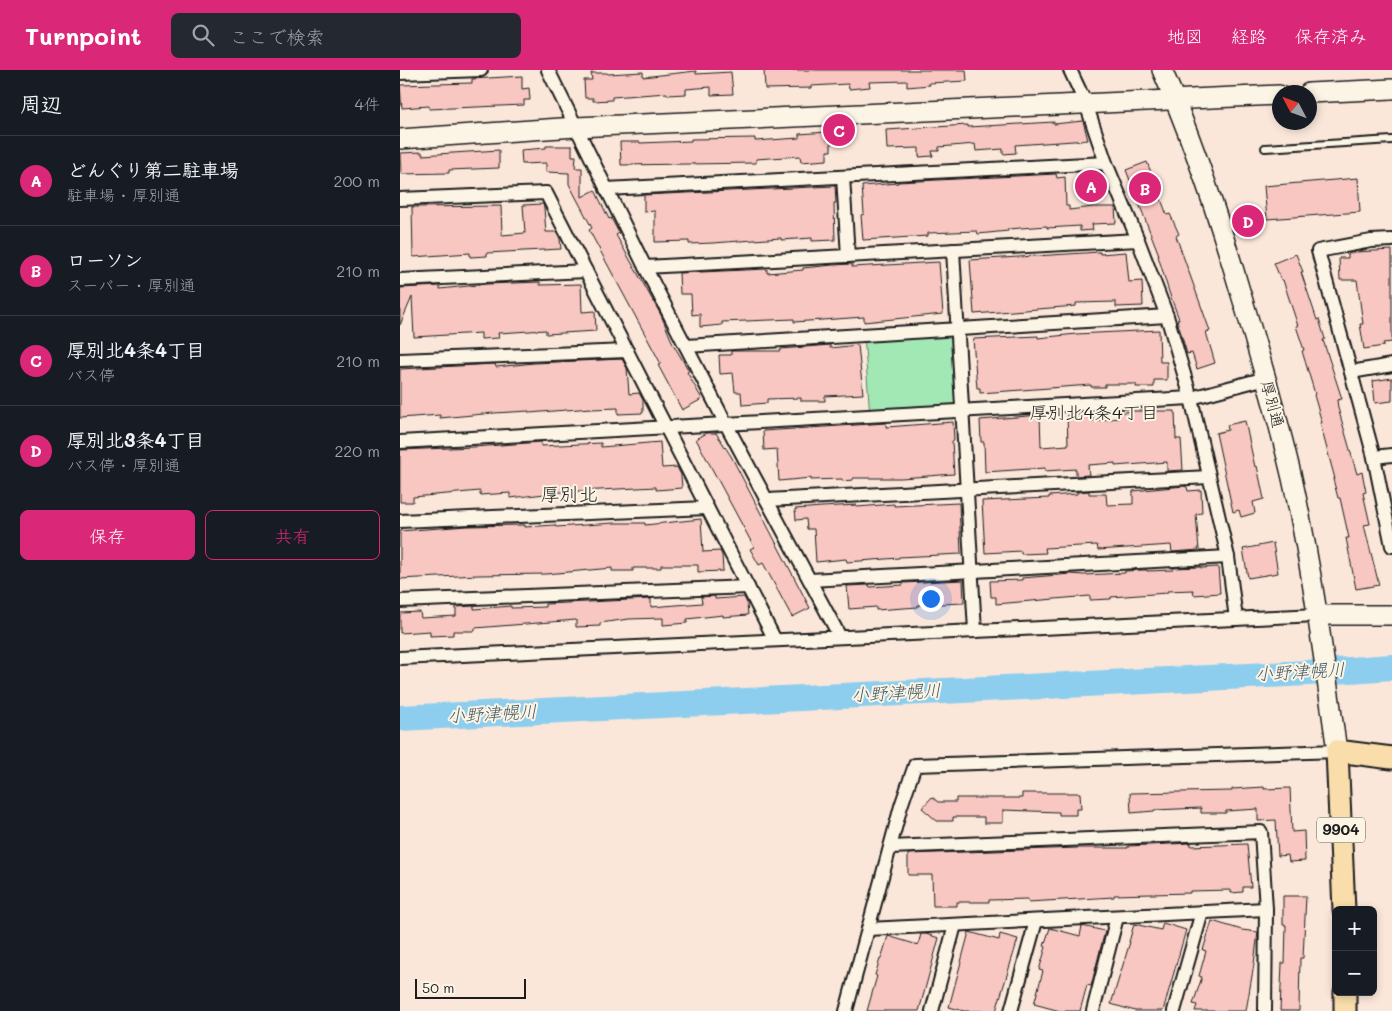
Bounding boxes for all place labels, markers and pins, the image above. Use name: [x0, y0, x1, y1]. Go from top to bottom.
pin: C: [823, 111, 855, 149]
pin: A: [1075, 167, 1107, 205]
pin: B: [1129, 169, 1161, 207]
pin: D: [1232, 202, 1264, 240]

